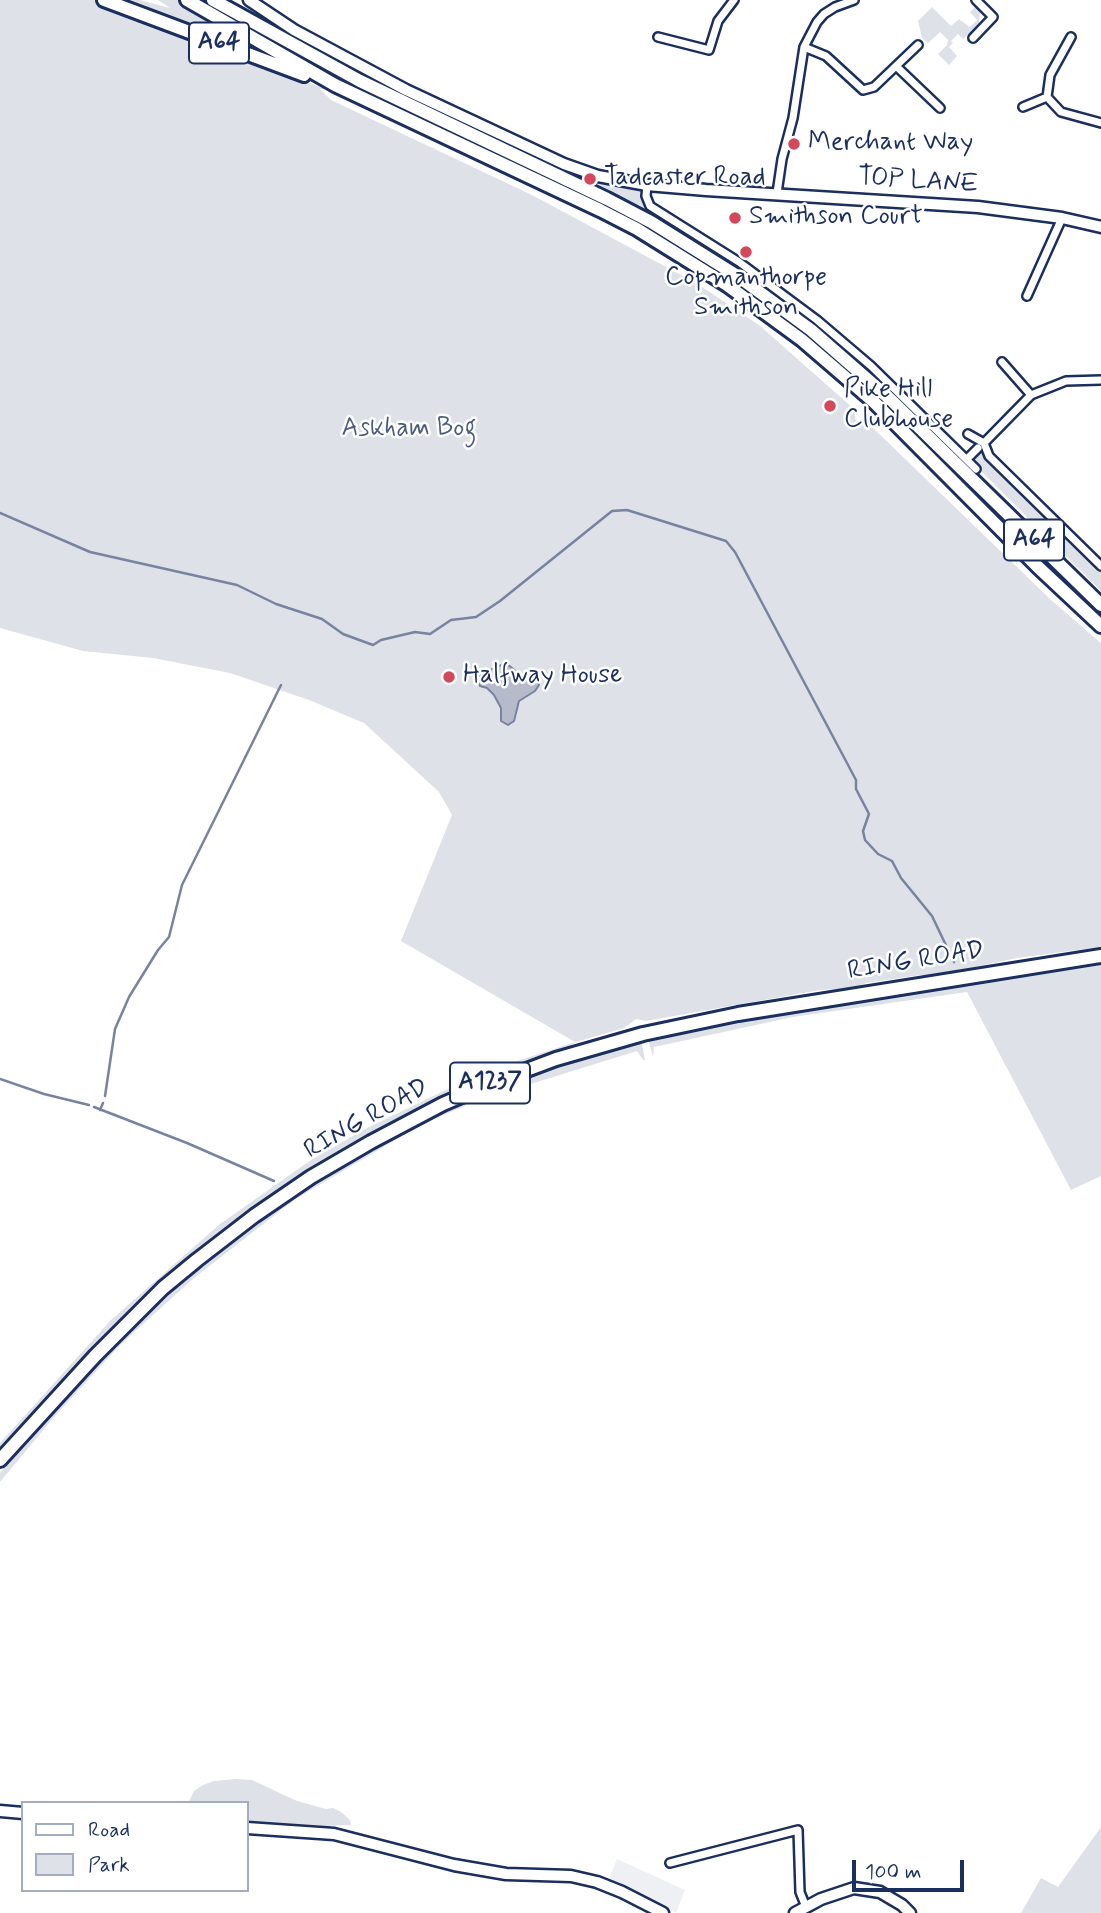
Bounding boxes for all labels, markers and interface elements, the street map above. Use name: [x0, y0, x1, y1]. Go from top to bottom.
road number: A64: [189, 23, 249, 64]
place label: Merchant Way: [808, 128, 973, 160]
marker: Merchant Way: [786, 136, 802, 152]
street label: TOP LANE: [857, 162, 979, 202]
place label: Tadcaster Road: [604, 163, 766, 195]
marker: Tadcaster Road: [582, 171, 598, 187]
place label: Smithson Court: [749, 202, 923, 234]
marker: Smithson Court: [727, 210, 743, 226]
marker: Copmanthorpe Smithson: [738, 244, 754, 260]
place label: Copmanthorpe Smithson: [665, 263, 827, 324]
place label: Pike Hill Clubhouse: [844, 375, 953, 436]
marker: Pike Hill Clubhouse: [822, 398, 838, 414]
park label: Askham Bog: [341, 414, 477, 446]
road number: A64: [1004, 520, 1064, 560]
place label: Halfway House: [463, 661, 622, 693]
marker: Halfway House: [441, 669, 457, 685]
street label: RING ROAD: [846, 936, 986, 988]
road number: A1237: [450, 1063, 530, 1104]
street label: RING ROAD: [299, 1073, 435, 1167]
legend: [21, 1801, 248, 1892]
text: Road: [88, 1816, 130, 1844]
scale bar: [856, 1846, 968, 1890]
text: Park: [88, 1851, 130, 1879]
text: 100 m: [865, 1858, 921, 1886]

